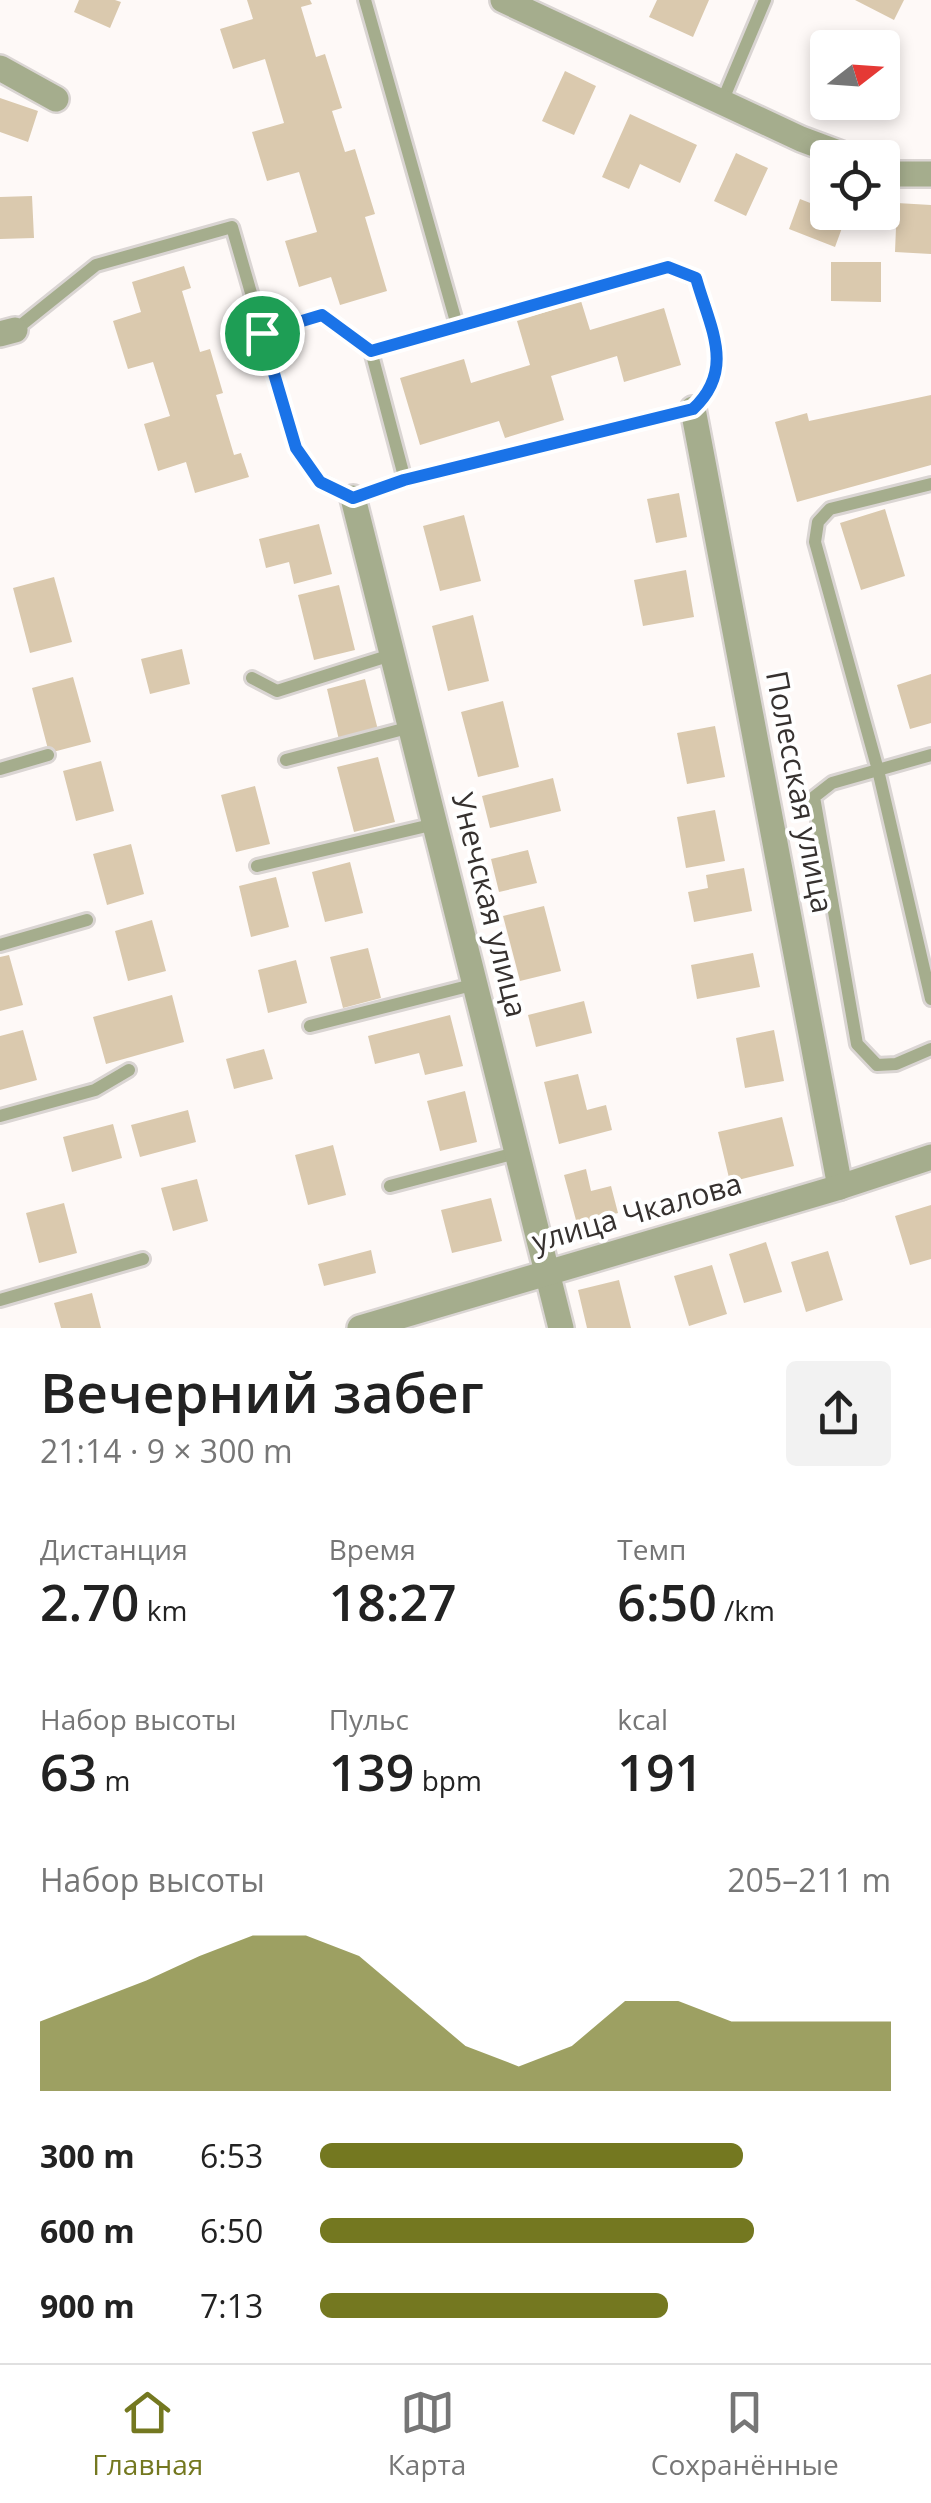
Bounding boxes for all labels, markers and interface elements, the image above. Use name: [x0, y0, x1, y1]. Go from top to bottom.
north arrow: [810, 30, 900, 120]
map controls: [810, 30, 900, 230]
button: locate: [810, 140, 900, 230]
pin: [220, 291, 305, 376]
icon: arrive: [235, 306, 290, 361]
street label: Полесская улица: [757, 667, 844, 916]
street label: Унечская улица: [443, 788, 538, 1021]
street label: улица Чкалова: [527, 1162, 746, 1261]
text: Вечерний забег: [40, 1354, 484, 1429]
button: share: [786, 1361, 891, 1466]
text: 21:14 · 9 × 300 m: [40, 1429, 293, 1472]
text: Дистанция: [40, 1530, 188, 1568]
text: Время: [329, 1530, 416, 1568]
text: Темп: [617, 1530, 686, 1568]
text: 2.70: [40, 1568, 139, 1636]
text: 18:27: [329, 1568, 457, 1636]
text: 6:50: [617, 1568, 717, 1636]
text: km: [139, 1591, 187, 1629]
text: /km: [717, 1591, 775, 1629]
text: Набор высоты: [40, 1700, 237, 1738]
text: Пульс: [329, 1700, 409, 1738]
text: kcal: [617, 1700, 668, 1738]
text: 63: [40, 1738, 97, 1806]
text: 139: [329, 1738, 414, 1806]
text: 191: [617, 1738, 703, 1806]
text: m: [97, 1761, 130, 1799]
text: bpm: [414, 1761, 482, 1799]
text: Набор высоты: [40, 1858, 265, 1901]
text: 205–211 m: [727, 1858, 891, 1901]
text: 300 m: [40, 2134, 135, 2177]
text: 6:53: [200, 2134, 263, 2177]
text: 600 m: [40, 2209, 135, 2252]
text: 6:50: [200, 2209, 263, 2252]
text: 900 m: [40, 2284, 135, 2327]
text: 7:13: [200, 2284, 263, 2327]
tab: Главная: [92, 2385, 203, 2483]
tab: Карта: [388, 2385, 466, 2483]
tab: Сохранённые: [651, 2385, 839, 2483]

